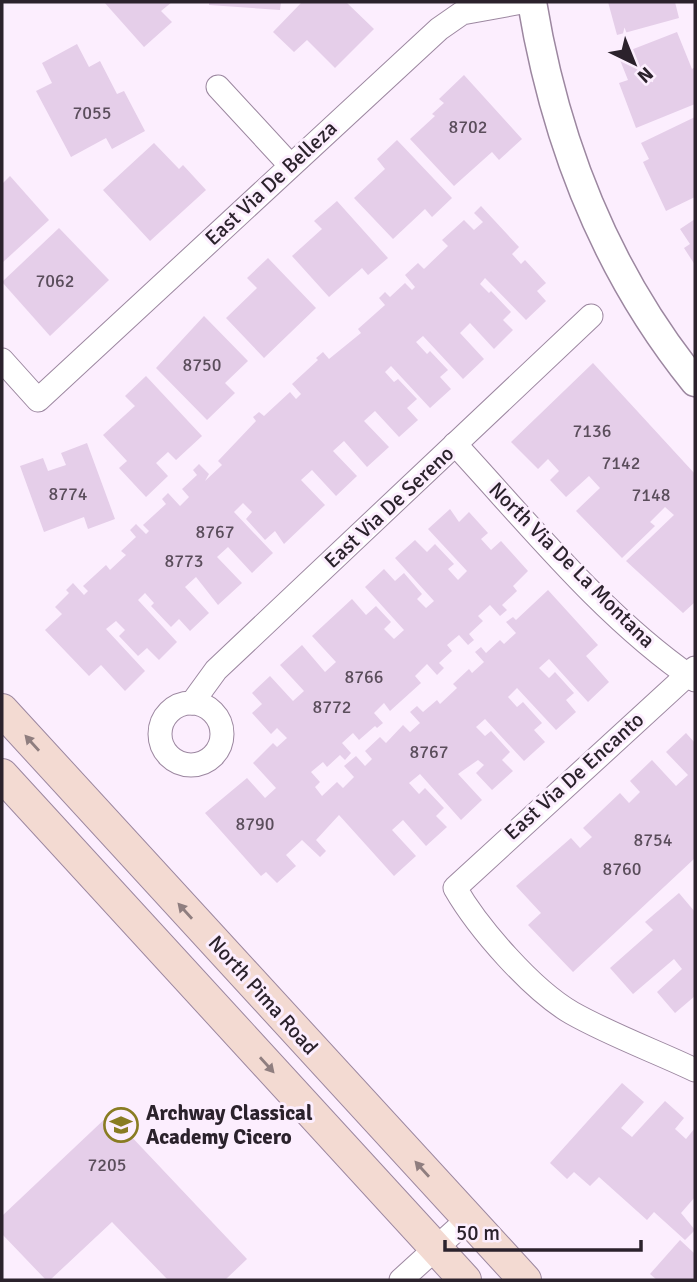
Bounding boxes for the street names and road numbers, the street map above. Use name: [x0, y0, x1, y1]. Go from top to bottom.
street label: East Via De Belleza: [200, 115, 342, 251]
street label: East Via De Sereno: [319, 440, 459, 574]
street label: North Via De La Montana: [484, 477, 660, 653]
street label: East Via De Encanto: [499, 707, 649, 845]
street label: North Pima Road: [203, 930, 323, 1060]

